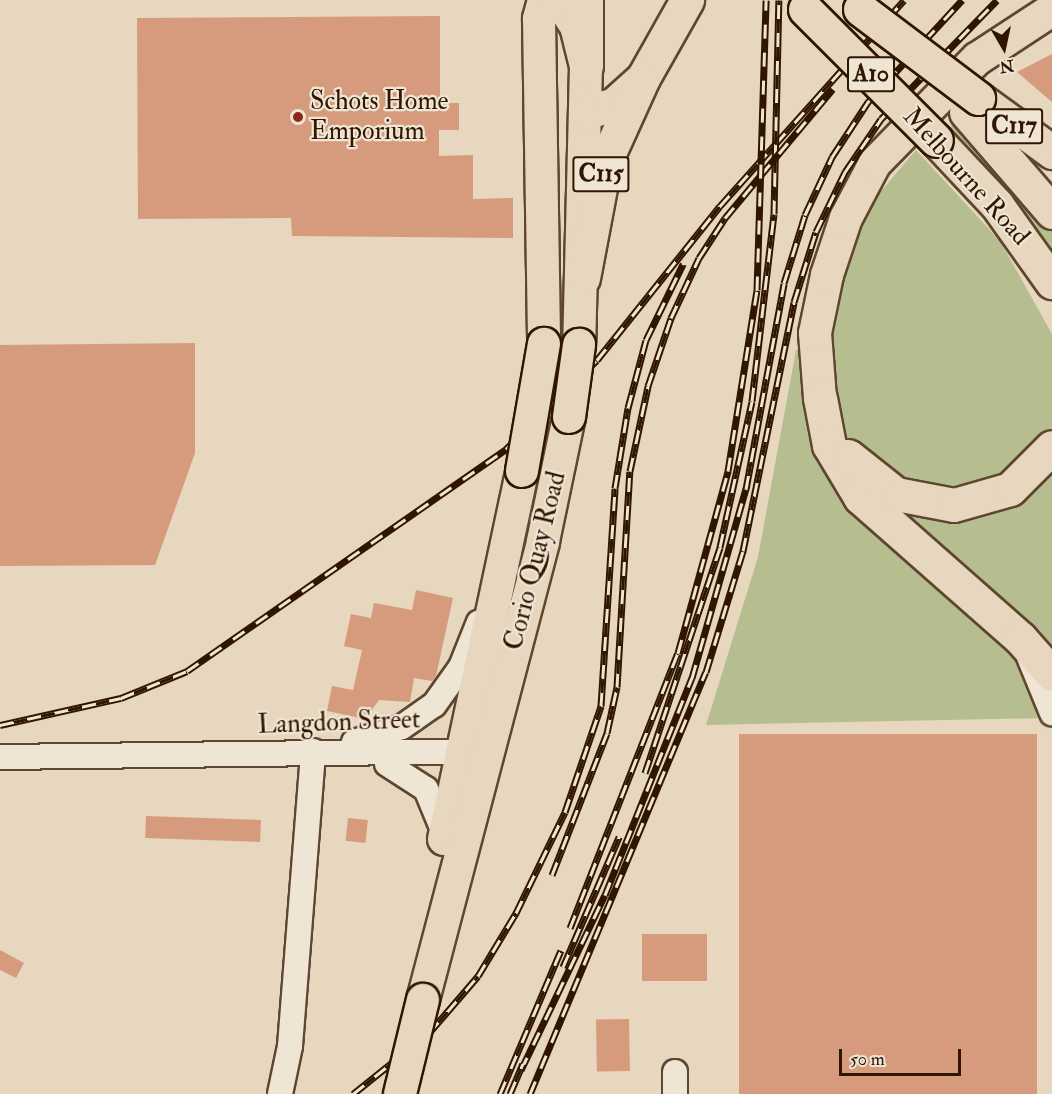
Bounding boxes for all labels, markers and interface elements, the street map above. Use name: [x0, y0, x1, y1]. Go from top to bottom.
north arrow: [974, 18, 1034, 78]
road number: A10: [847, 53, 895, 95]
text: N: [998, 55, 1015, 77]
place label: Schots Home Emporium: [310, 86, 448, 148]
street label: Melbourne Road: [896, 102, 1036, 252]
road number: C117: [984, 105, 1044, 147]
marker: Schots Home Emporium: [291, 110, 305, 124]
road number: C115: [571, 153, 631, 195]
street label: Corio Quay Road: [499, 468, 573, 654]
street label: Langdon Street: [257, 705, 421, 741]
scale bar: [842, 1037, 964, 1075]
text: 50 m: [850, 1048, 885, 1071]

